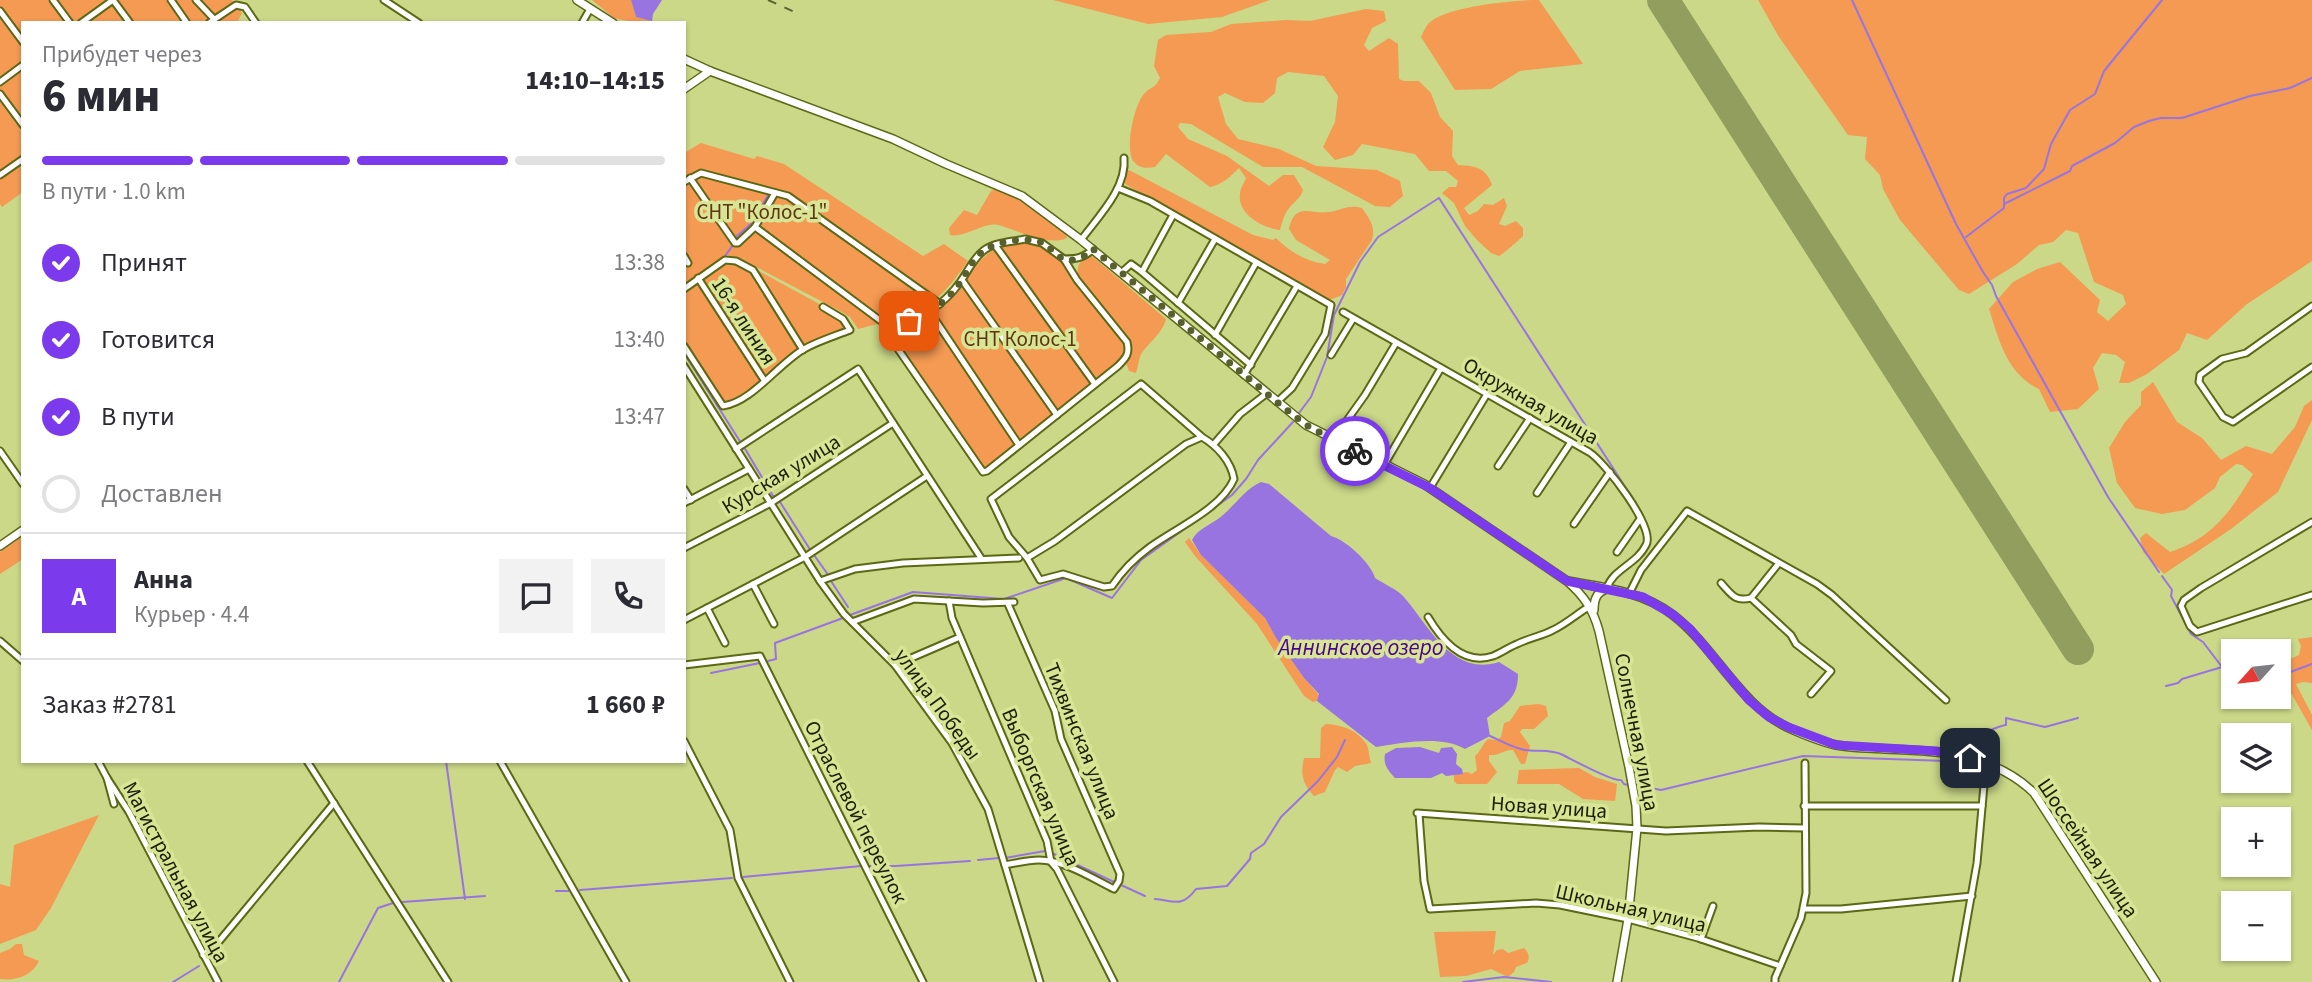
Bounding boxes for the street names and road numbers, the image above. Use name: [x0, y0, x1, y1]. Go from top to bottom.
street label: 16-я линия: [704, 271, 784, 371]
street label: Окружная улица: [1458, 350, 1604, 452]
street label: Курская улица: [716, 427, 846, 521]
street label: улица Победы: [887, 642, 989, 766]
street label: Солнечная улица: [1607, 651, 1667, 813]
street label: Тихвинская улица: [1037, 658, 1127, 824]
street label: Выборгская улица: [994, 703, 1088, 871]
street label: Отраслевой переулок: [797, 715, 915, 909]
street label: Шоссейная улица: [2030, 772, 2146, 924]
street label: Магистральная улица: [116, 776, 236, 968]
street label: Новая улица: [1490, 788, 1608, 826]
street label: Школьная улица: [1553, 876, 1709, 940]

